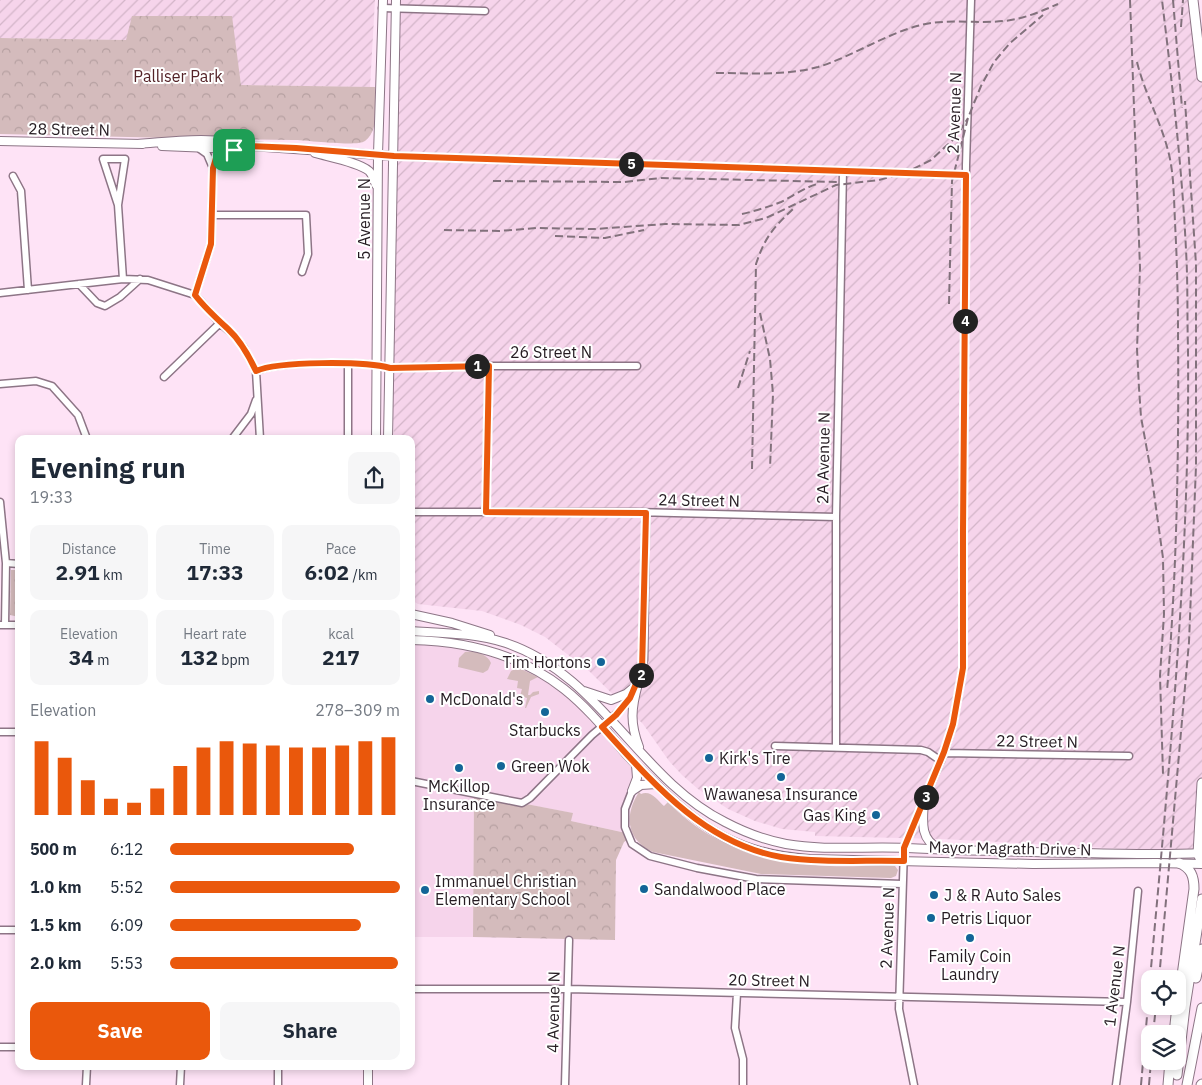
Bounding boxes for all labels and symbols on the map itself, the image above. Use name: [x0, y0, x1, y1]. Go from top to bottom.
park label: Palliser Park: [133, 66, 223, 86]
street label: 2 Avenue N: [943, 72, 965, 154]
street label: 28 Street N: [28, 118, 110, 140]
pin: [213, 129, 255, 171]
pin: 5: [618, 152, 644, 176]
street label: 5 Avenue N: [354, 178, 374, 260]
pin: 4: [952, 308, 978, 334]
street label: 26 Street N: [510, 342, 592, 362]
pin: 1: [464, 354, 490, 378]
street label: 2A Avenue N: [812, 412, 834, 504]
street label: 24 Street N: [658, 489, 740, 511]
place label: Tim Hortons: [503, 652, 591, 672]
marker: Tim Hortons: [595, 656, 607, 668]
pin: 2: [628, 662, 654, 688]
place label: McDonald's: [440, 689, 524, 709]
marker: McDonald's: [424, 693, 436, 705]
marker: Starbucks: [539, 706, 551, 718]
place label: Starbucks: [509, 720, 581, 740]
street label: 22 Street N: [996, 730, 1078, 752]
place label: Kirk's Tire: [719, 748, 791, 768]
marker: Kirk's Tire: [703, 752, 715, 764]
place label: Green Wok: [511, 756, 590, 776]
marker: Green Wok: [495, 760, 507, 772]
marker: McKillop Insurance: [453, 762, 465, 774]
marker: Wawanesa Insurance: [775, 771, 787, 783]
place label: McKillop Insurance: [423, 776, 495, 814]
place label: Wawanesa Insurance: [704, 784, 858, 804]
pin: 3: [914, 784, 938, 810]
place label: Gas King: [803, 805, 867, 825]
marker: Gas King: [870, 809, 882, 821]
street label: Mayor Magrath Drive N: [928, 837, 1092, 859]
place label: Immanuel Christian Elementary School: [435, 871, 577, 909]
place label: Sandalwood Place: [654, 879, 786, 899]
marker: Sandalwood Place: [638, 883, 650, 895]
marker: Immanuel Christian Elementary School: [419, 884, 431, 896]
place label: J & R Auto Sales: [944, 885, 1061, 905]
street label: 2 Avenue N: [876, 887, 898, 969]
marker: J & R Auto Sales: [928, 889, 940, 901]
place label: Petris Liquor: [941, 908, 1032, 928]
marker: Petris Liquor: [925, 912, 937, 924]
marker: Family Coin Laundry: [964, 932, 976, 944]
street label: 1 Avenue N: [1099, 944, 1129, 1028]
place label: Family Coin Laundry: [929, 946, 1011, 984]
street label: 20 Street N: [728, 969, 810, 991]
street label: 4 Avenue N: [542, 971, 564, 1053]

